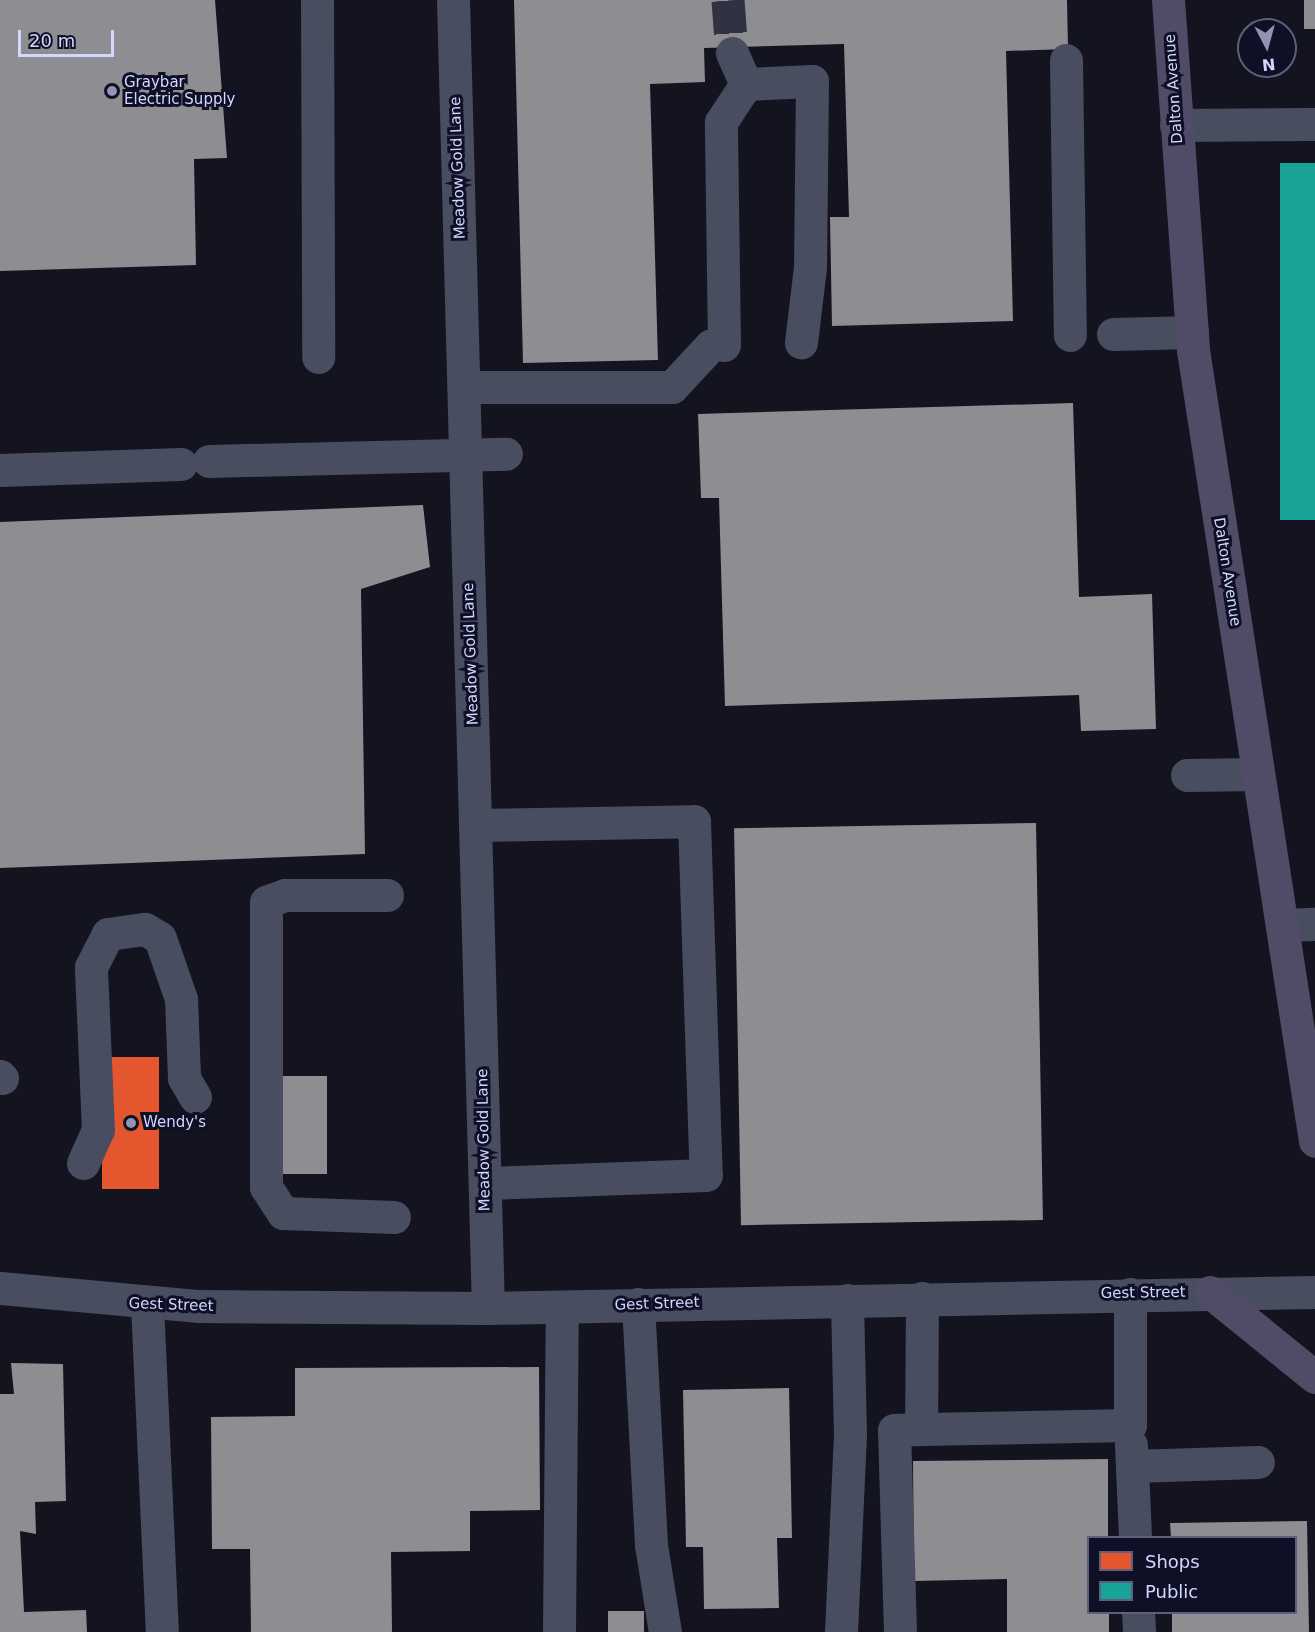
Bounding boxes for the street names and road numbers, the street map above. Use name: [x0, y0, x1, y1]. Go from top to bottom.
street label: Dalton Avenue: [1161, 34, 1187, 144]
street label: Meadow Gold Lane: [447, 96, 469, 240]
street label: Dalton Avenue: [1210, 516, 1244, 628]
street label: Meadow Gold Lane: [460, 582, 482, 726]
street label: Meadow Gold Lane: [474, 1069, 494, 1211]
street label: Gest Street: [1100, 1283, 1186, 1303]
street label: Gest Street: [614, 1294, 700, 1314]
street label: Gest Street: [128, 1295, 214, 1315]

